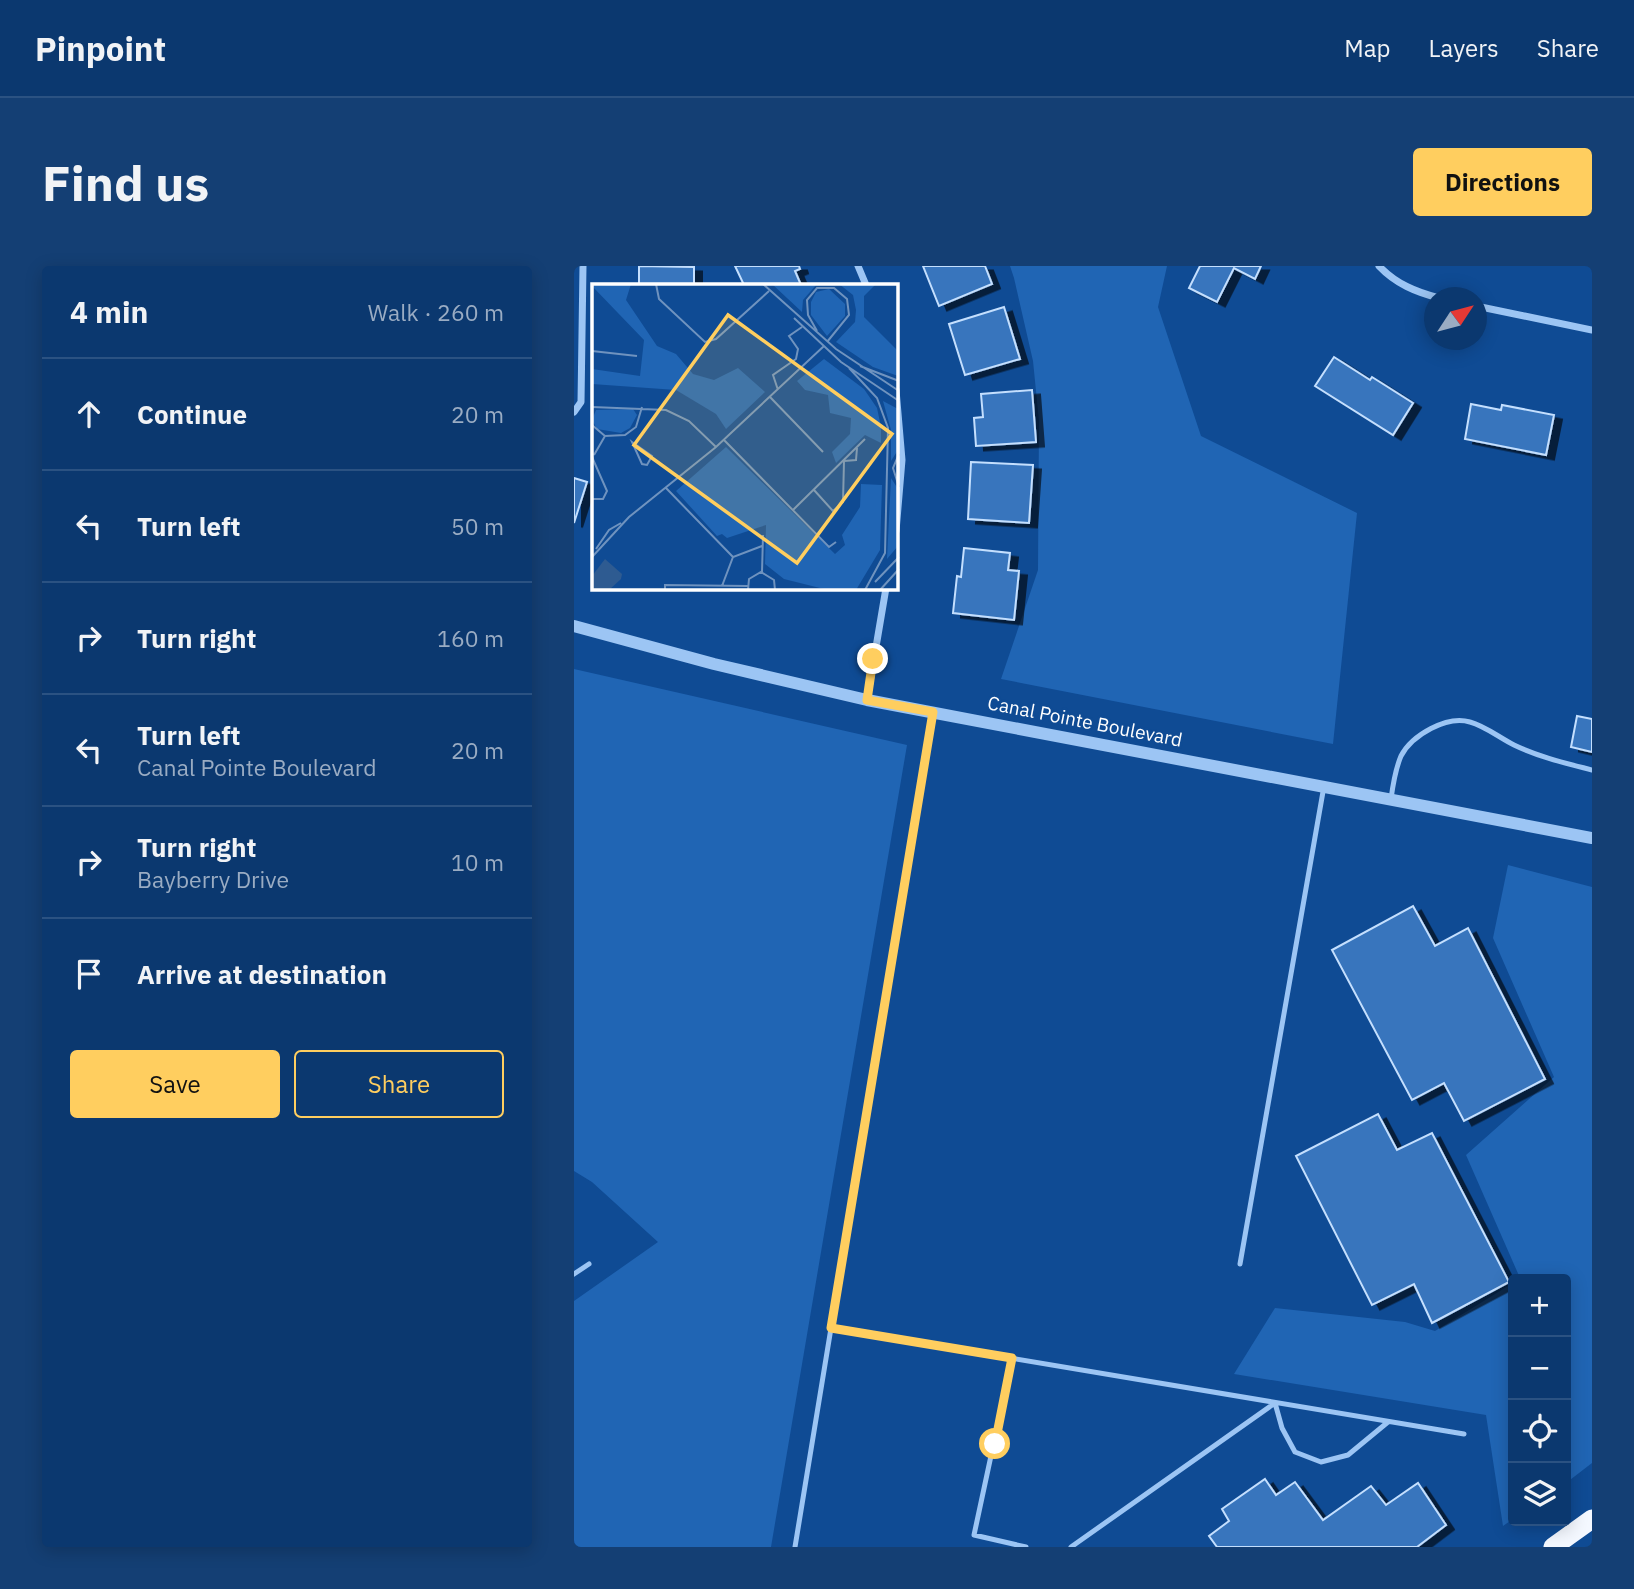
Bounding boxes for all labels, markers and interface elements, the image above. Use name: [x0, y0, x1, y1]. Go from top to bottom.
text: Pinpoint: [35, 27, 166, 70]
text: Map: [1344, 32, 1391, 64]
text: Layers: [1429, 32, 1499, 64]
text: Share: [1537, 32, 1599, 64]
button: Directions: [1413, 148, 1592, 216]
text: Find us: [42, 151, 209, 214]
inset map: [592, 284, 898, 590]
north arrow: [1424, 287, 1487, 350]
text: 4 min: [70, 292, 148, 331]
text: Walk · 260 m: [368, 297, 504, 327]
icon: ahead: [70, 395, 108, 433]
text: Continue: [137, 397, 247, 431]
text: 20 m: [451, 399, 504, 429]
icon: left: [70, 507, 108, 545]
text: Turn left: [137, 509, 240, 543]
text: 50 m: [451, 511, 504, 541]
icon: right: [70, 619, 108, 657]
text: Turn right: [137, 621, 256, 655]
text: 160 m: [437, 623, 504, 653]
route end: [857, 643, 888, 674]
street label: Canal Pointe Boulevard: [986, 690, 1184, 752]
text: Turn left: [137, 718, 240, 752]
icon: left: [70, 731, 108, 769]
text: 20 m: [451, 735, 504, 765]
text: Canal Pointe Boulevard: [137, 752, 377, 782]
text: Turn right: [137, 830, 256, 864]
icon: right: [70, 843, 108, 881]
text: 10 m: [451, 847, 504, 877]
text: Bayberry Drive: [137, 864, 289, 894]
icon: arrive: [70, 955, 108, 993]
text: Arrive at destination: [137, 957, 387, 991]
button: Save: [70, 1050, 280, 1118]
button: Share: [294, 1050, 504, 1118]
map controls: [1508, 1274, 1571, 1526]
button: +: [1508, 1274, 1571, 1337]
button: −: [1508, 1337, 1571, 1400]
button: locate: [1508, 1400, 1571, 1463]
route start: [979, 1428, 1010, 1459]
button: layers: [1508, 1463, 1571, 1526]

